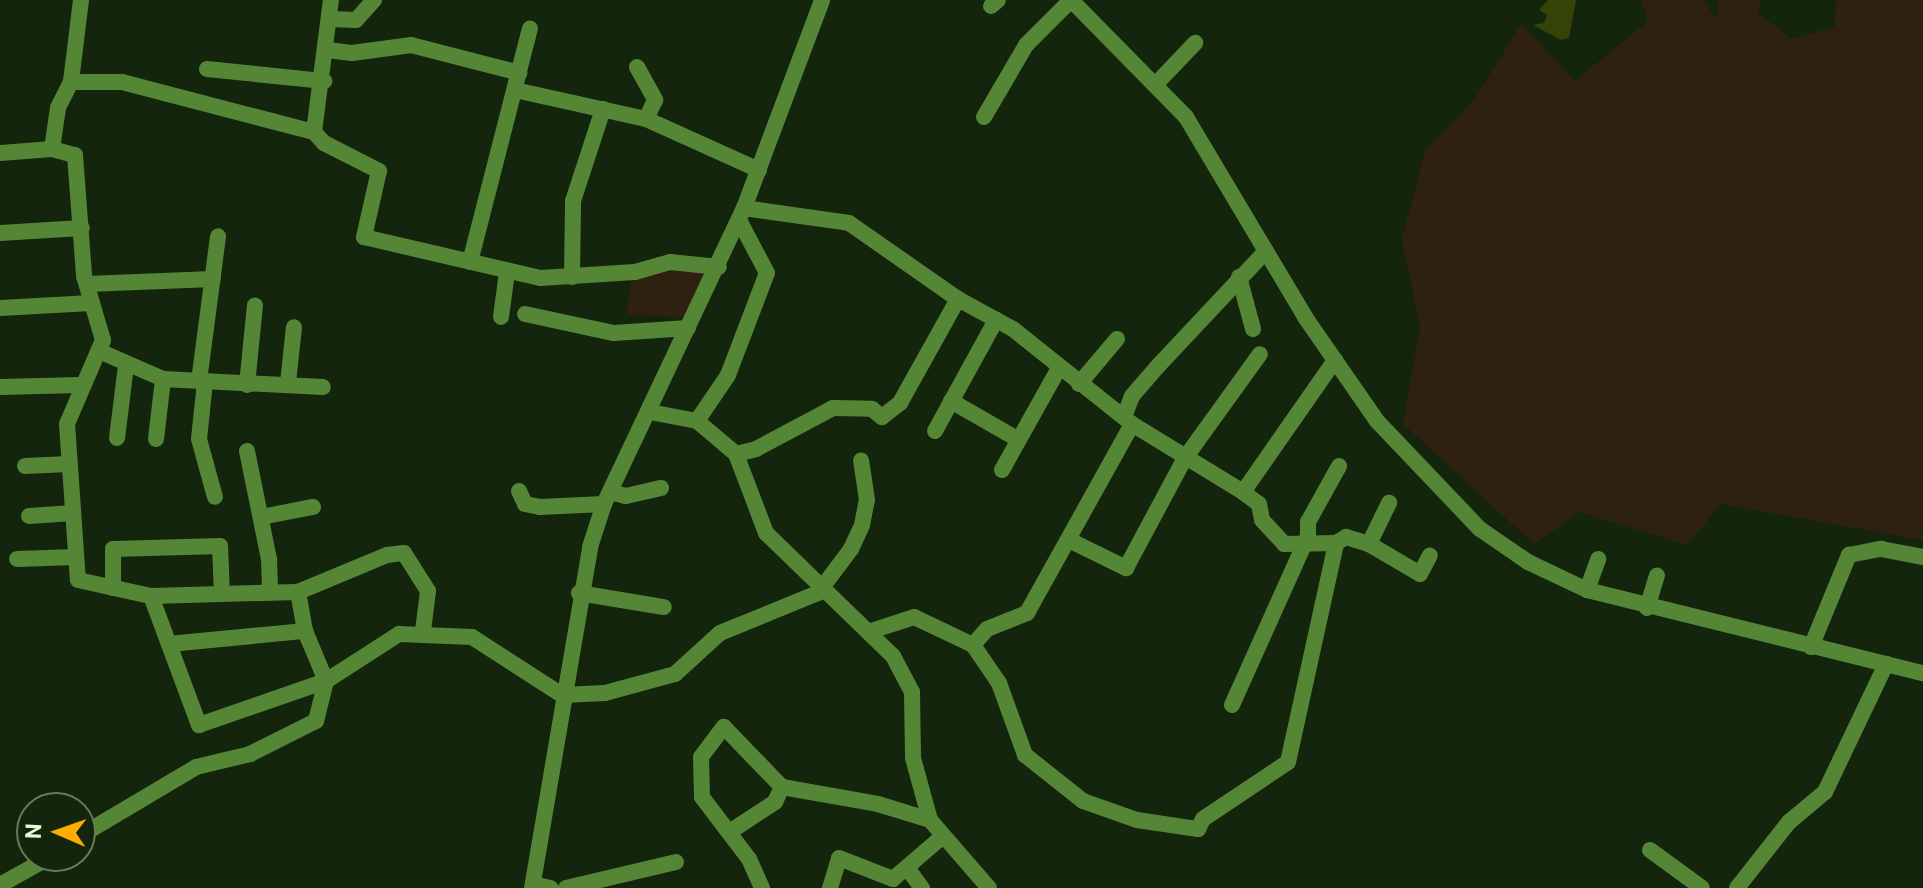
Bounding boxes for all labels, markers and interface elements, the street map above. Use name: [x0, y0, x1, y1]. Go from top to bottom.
north arrow: [16, 792, 96, 872]
text: N: [21, 823, 46, 839]

